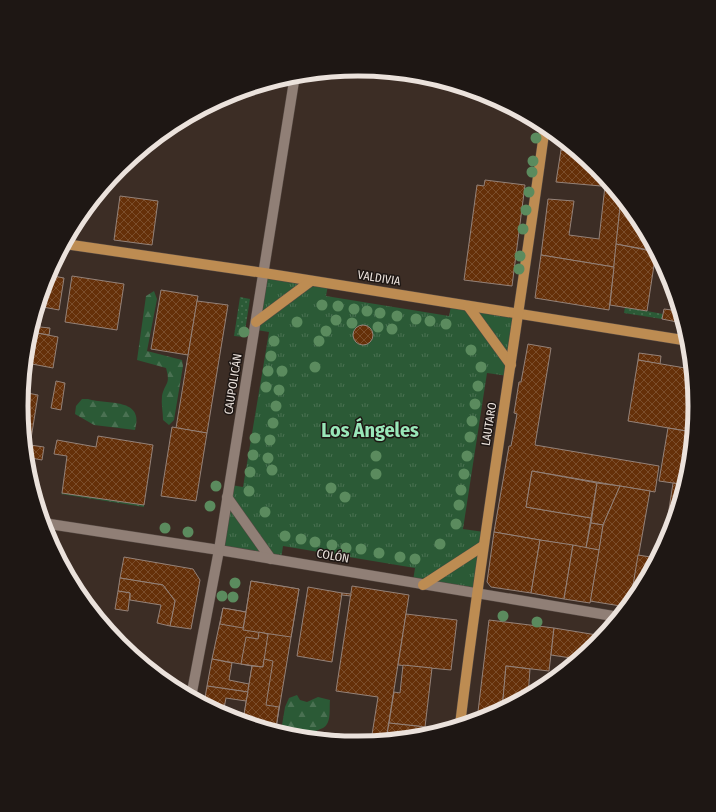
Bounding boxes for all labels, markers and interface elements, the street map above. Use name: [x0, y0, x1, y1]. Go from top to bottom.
street label: VALDIVIA: [357, 268, 402, 288]
street label: CAUPOLICÁN: [220, 352, 245, 415]
street label: LAUTARO: [479, 401, 499, 447]
district label: Los Ángeles: [321, 417, 419, 442]
street label: COLÓN: [316, 545, 351, 566]

